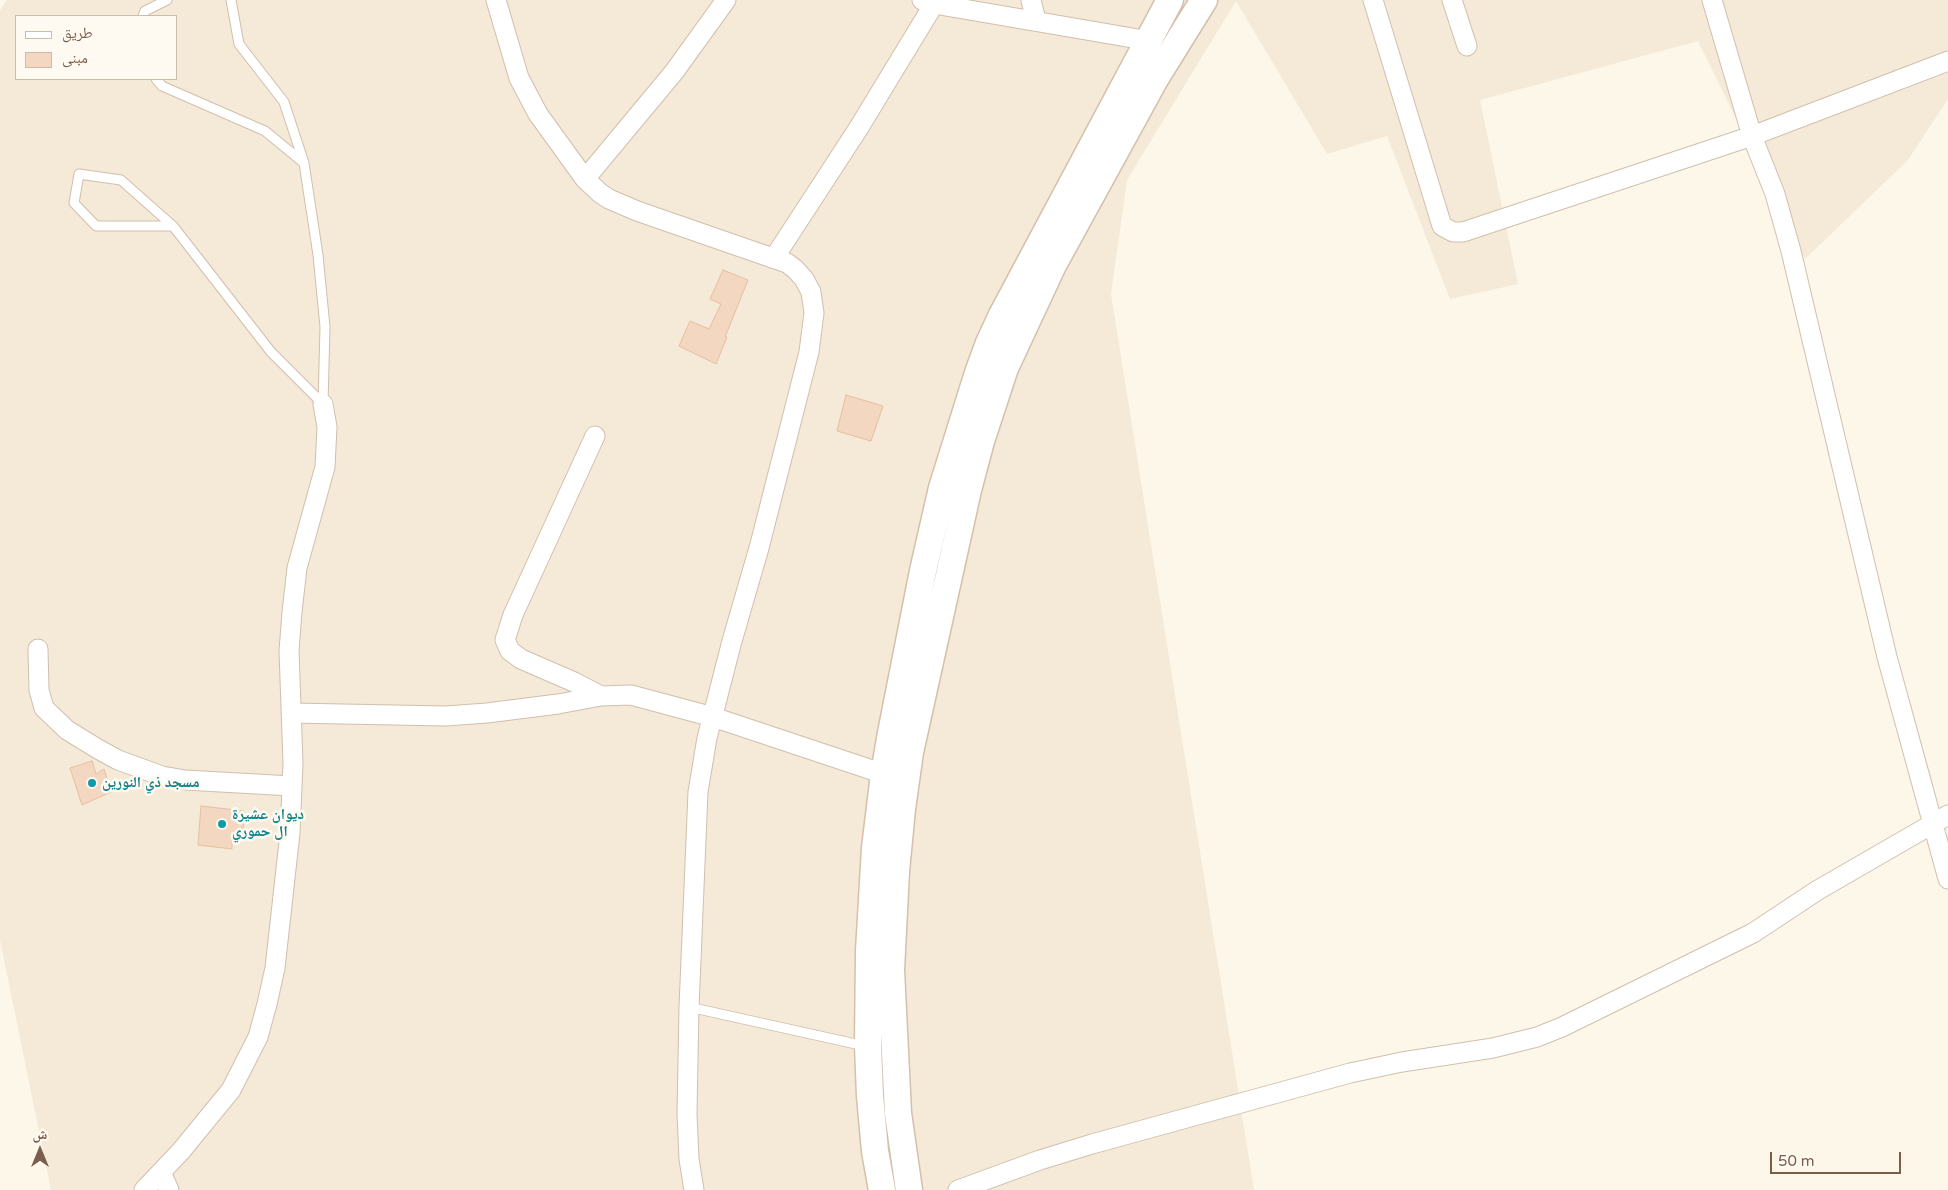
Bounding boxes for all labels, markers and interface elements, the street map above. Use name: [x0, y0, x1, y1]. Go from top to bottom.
legend: [15, 15, 178, 80]
text: طريق: [62, 24, 93, 42]
text: مبنى: [62, 49, 88, 67]
place label: مسجد ذي النورين: [102, 774, 200, 792]
marker: مسجد ذي النورين: [86, 777, 98, 789]
place label: ديوان عشيرة ال حموري: [232, 806, 304, 841]
marker: ديوان عشيرة ال حموري: [216, 818, 228, 830]
north arrow: [15, 1125, 65, 1175]
text: ش: [33, 1126, 47, 1143]
scale bar: [1773, 1142, 1904, 1174]
text: 50 m: [1778, 1152, 1815, 1170]

